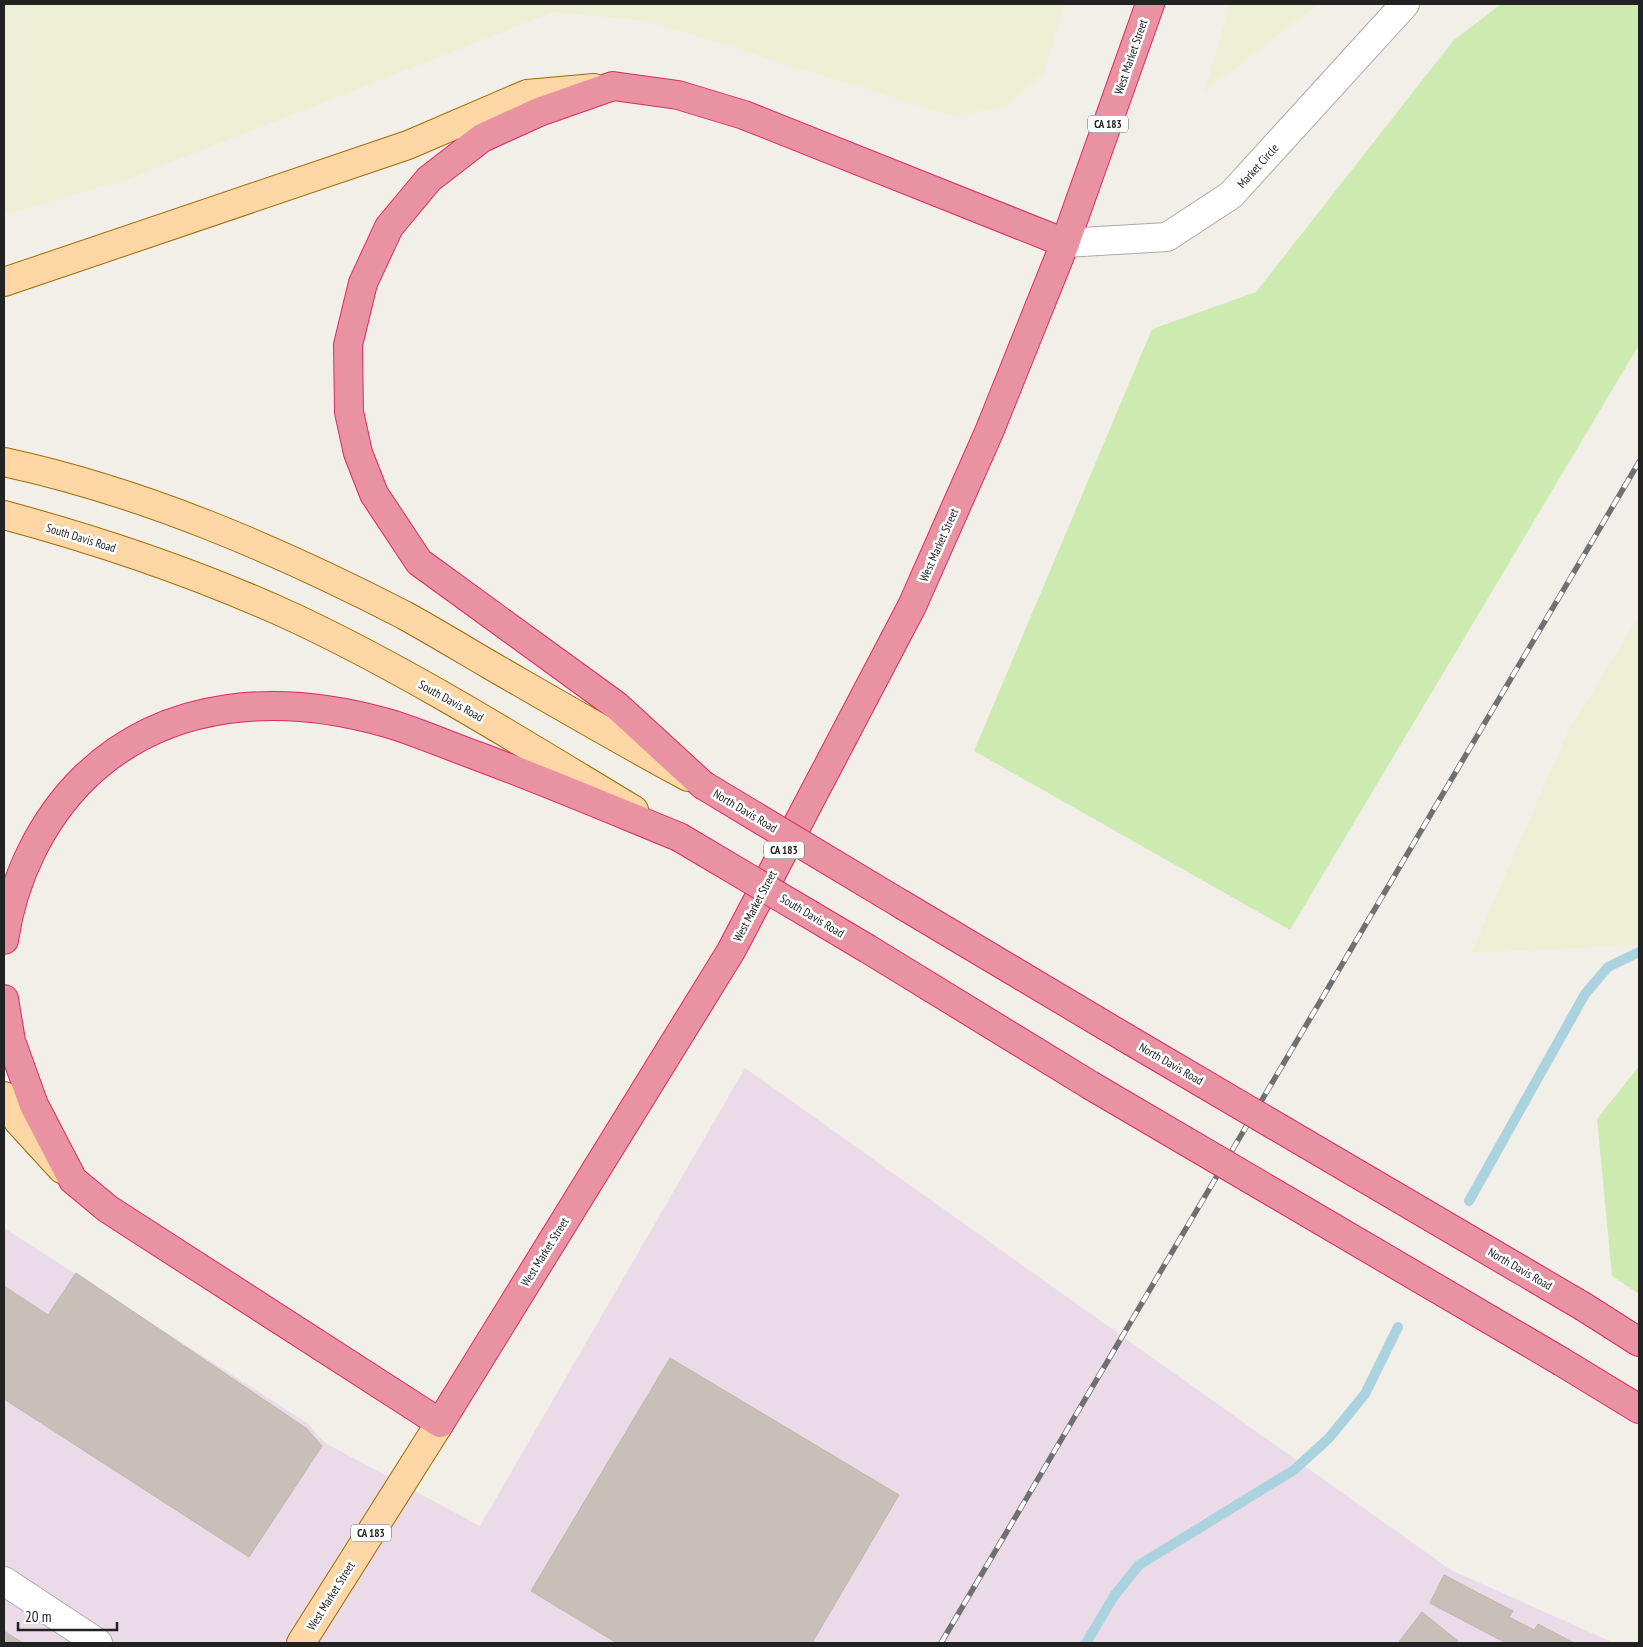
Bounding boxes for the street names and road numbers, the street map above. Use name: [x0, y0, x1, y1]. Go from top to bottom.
street label: West Market Street: [1111, 17, 1151, 96]
road number: CA 183: [1088, 116, 1128, 132]
street label: Market Circle: [1234, 140, 1281, 191]
street label: West Market Street: [916, 505, 962, 584]
street label: South Davis Road: [44, 520, 118, 555]
street label: South Davis Road: [416, 677, 486, 725]
street label: North Davis Road: [711, 786, 780, 835]
road number: CA 183: [764, 842, 804, 858]
street label: West Market Street: [730, 867, 780, 944]
street label: South Davis Road: [777, 891, 847, 941]
street label: North Davis Road: [1136, 1039, 1206, 1088]
street label: West Market Street: [517, 1214, 572, 1289]
street label: North Davis Road: [1485, 1244, 1555, 1293]
road number: CA 183: [351, 1525, 391, 1542]
street label: West Market Street: [303, 1558, 358, 1633]

